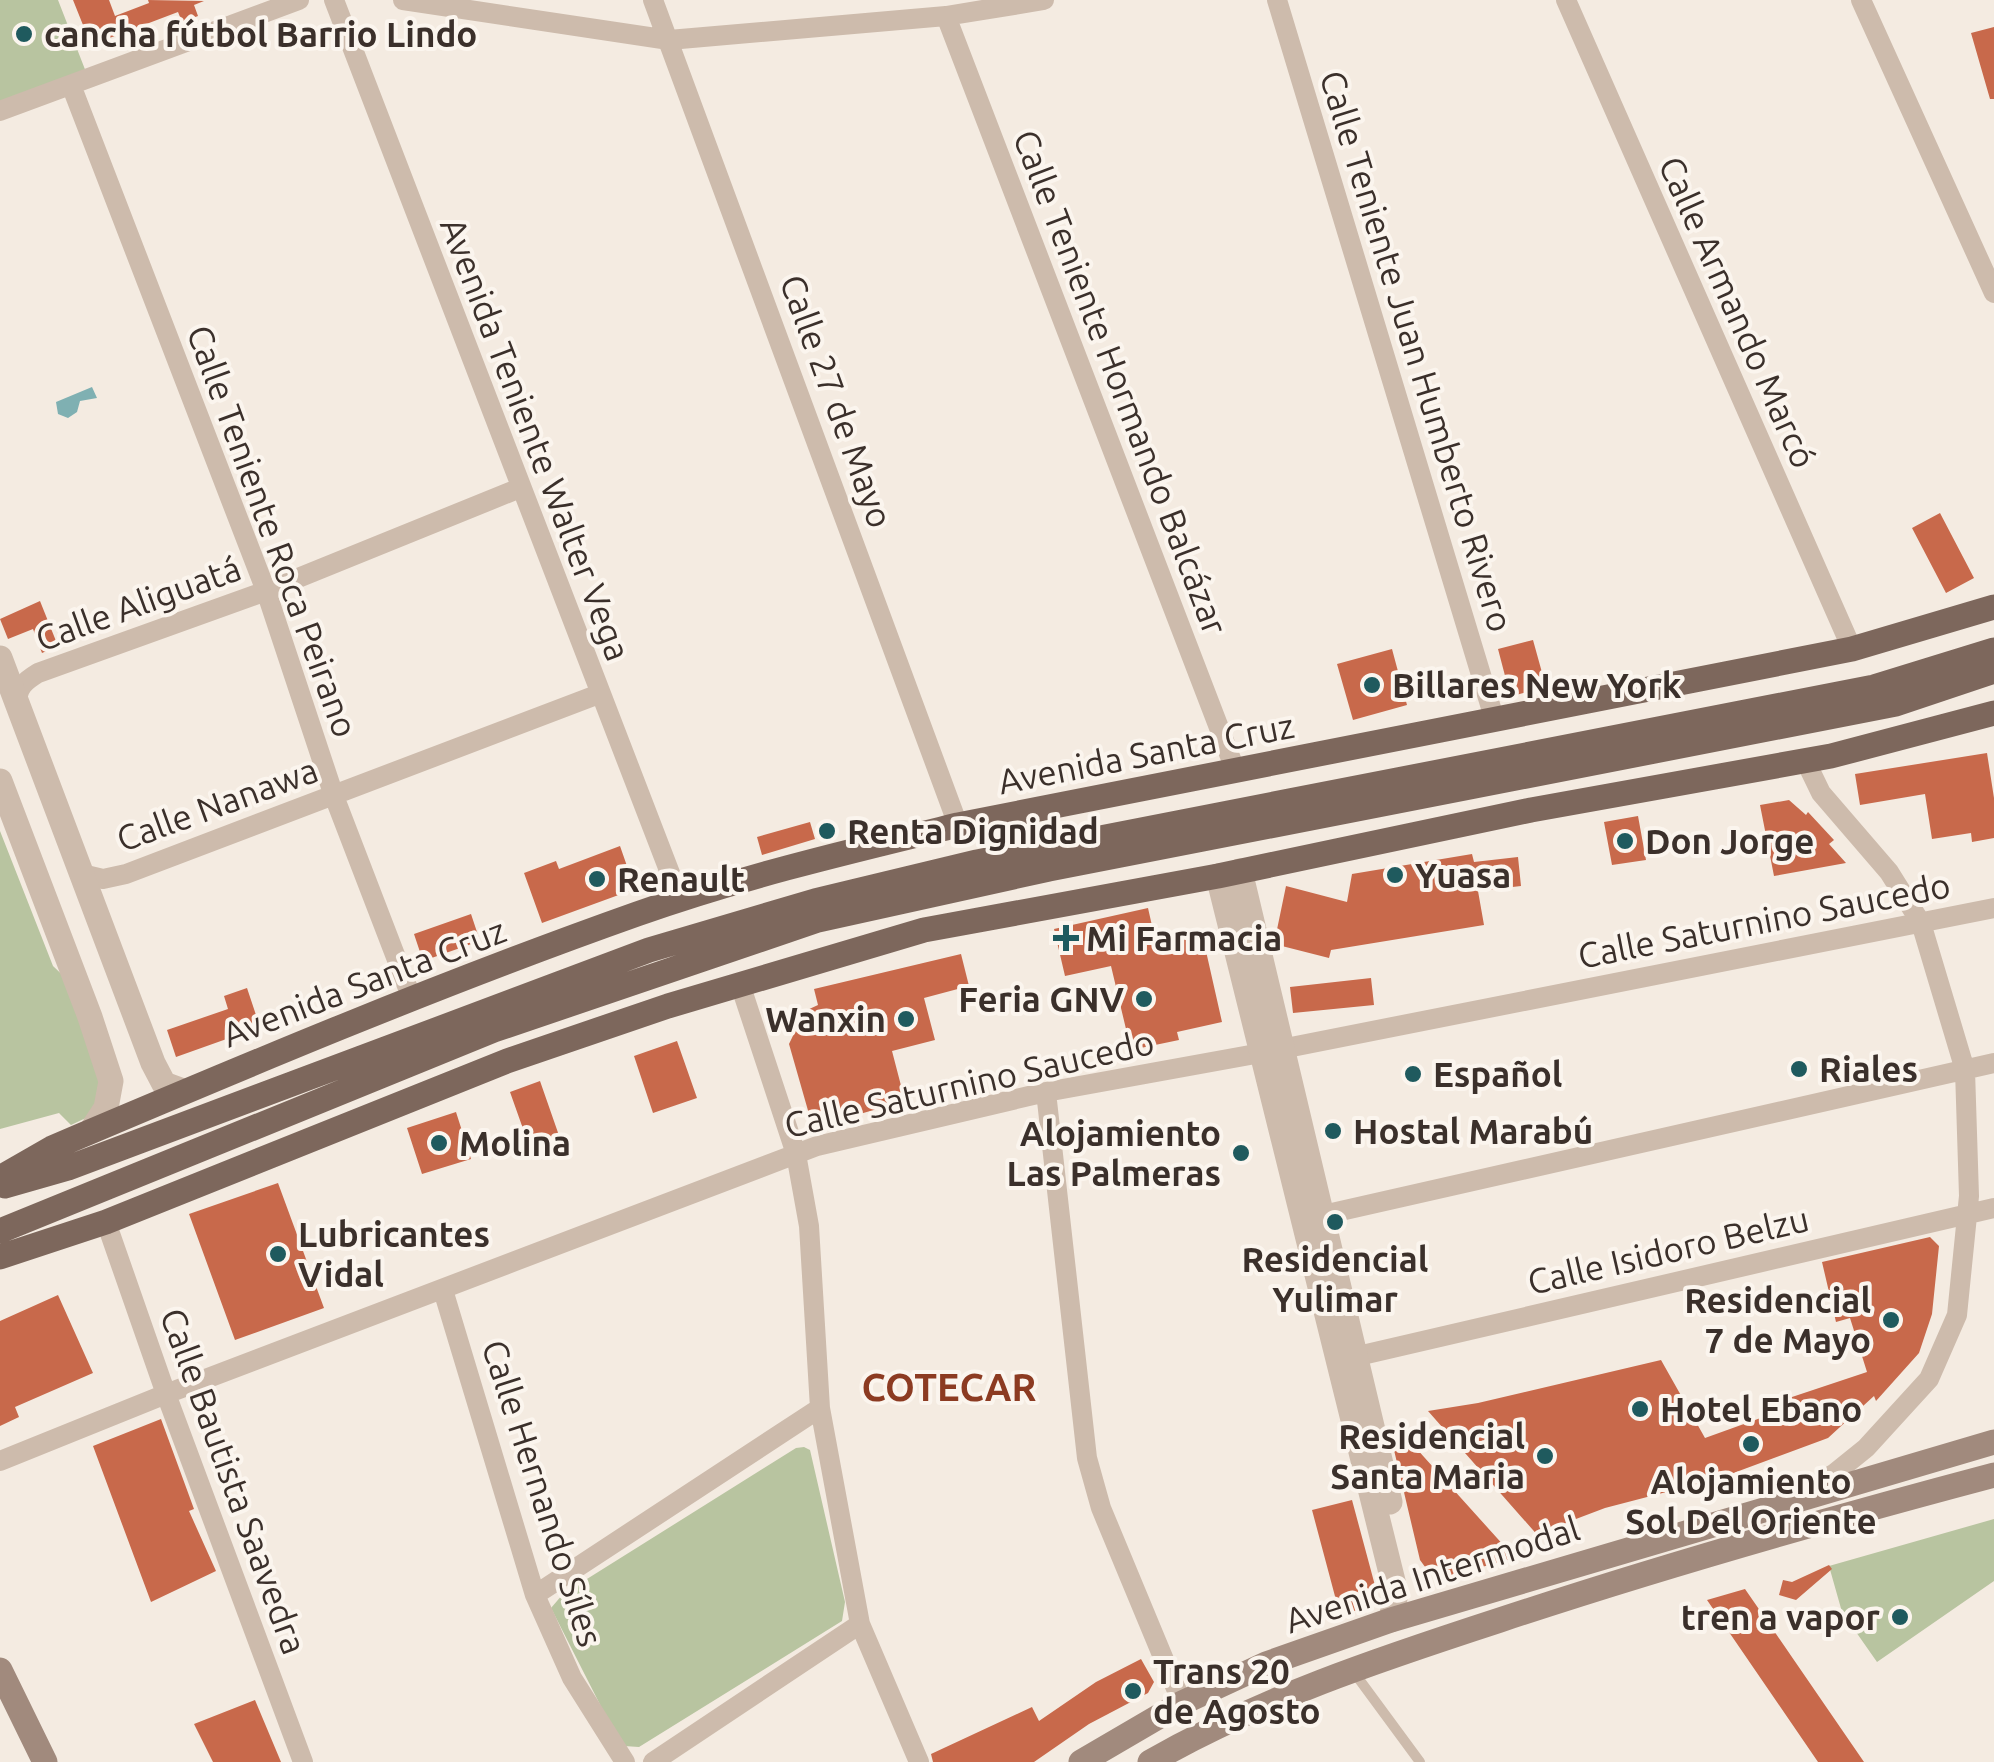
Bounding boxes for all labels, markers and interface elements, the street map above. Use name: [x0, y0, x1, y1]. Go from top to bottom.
place label: cancha fútbol Barrio Lindo: [44, 14, 477, 54]
marker: cancha fútbol Barrio Lindo: [13, 23, 35, 45]
street label: Calle Teniente Juan Humberto Rivero: [1312, 66, 1522, 636]
street label: Calle Teniente Hormando Balcázar: [1006, 124, 1236, 640]
street label: Calle Armando Marcó: [1651, 150, 1825, 474]
street label: Avenida Teniente Walter Vega: [433, 212, 639, 666]
street label: Calle 27 de Mayo: [773, 269, 901, 533]
street label: Calle Teniente Roca Peirano: [180, 320, 366, 742]
street label: Calle Aliguatá: [30, 547, 246, 659]
place label: Billares New York: [1392, 665, 1682, 705]
marker: Billares New York: [1361, 674, 1383, 696]
street label: Avenida Santa Cruz: [995, 705, 1297, 801]
street label: Calle Nanawa: [111, 749, 323, 859]
place label: Renta Dignidad: [847, 811, 1099, 851]
marker: Renta Dignidad: [816, 820, 838, 842]
place label: Don Jorge: [1645, 821, 1815, 861]
marker: Don Jorge: [1614, 830, 1636, 852]
place label: Yuasa: [1415, 855, 1511, 895]
place label: Renault: [617, 859, 745, 899]
marker: Yuasa: [1384, 864, 1406, 886]
street label: Calle Saturnino Saucedo: [1575, 864, 1953, 976]
marker: Renault: [586, 868, 608, 890]
street label: Avenida Santa Cruz: [217, 909, 511, 1055]
place label: Mi Farmacia: [1086, 918, 1282, 958]
marker: Mi Farmacia: [1055, 927, 1077, 949]
place label: Feria GNV: [958, 979, 1124, 1019]
marker: Feria GNV: [1133, 988, 1155, 1010]
place label: Wanxin: [765, 999, 886, 1039]
marker: Wanxin: [895, 1008, 917, 1030]
street label: Calle Saturnino Saucedo: [780, 1021, 1158, 1145]
place label: Riales: [1819, 1049, 1918, 1089]
place label: Español: [1433, 1054, 1562, 1094]
marker: Riales: [1788, 1058, 1810, 1080]
marker: Español: [1402, 1063, 1424, 1085]
place label: Hostal Marabú: [1353, 1111, 1593, 1151]
place label: Alojamiento Las Palmeras: [1006, 1113, 1221, 1193]
marker: Hostal Marabú: [1322, 1120, 1344, 1142]
place label: Molina: [459, 1123, 571, 1163]
marker: Molina: [428, 1132, 450, 1154]
marker: Alojamiento Las Palmeras: [1230, 1142, 1252, 1164]
street label: Calle Isidoro Belzu: [1524, 1198, 1812, 1302]
marker: Residencial Yulimar: [1324, 1211, 1346, 1233]
place label: Lubricantes Vidal: [298, 1214, 490, 1294]
place label: Residencial Yulimar: [1242, 1239, 1428, 1319]
marker: Lubricantes Vidal: [267, 1243, 289, 1265]
place label: Residencial 7 de Mayo: [1684, 1280, 1871, 1360]
street label: Calle Bautista Saavedra: [153, 1303, 315, 1659]
marker: Residencial 7 de Mayo: [1880, 1309, 1902, 1331]
street label: Calle Hernando Síles: [475, 1335, 611, 1651]
district label: COTECAR: [862, 1366, 1036, 1408]
place label: Hotel Ebano: [1660, 1389, 1862, 1429]
marker: Hotel Ebano: [1629, 1398, 1651, 1420]
place label: Residencial Santa Maria: [1330, 1416, 1525, 1496]
marker: Alojamiento Sol Del Oriente: [1740, 1433, 1762, 1455]
marker: Residencial Santa Maria: [1534, 1445, 1556, 1467]
place label: Alojamiento Sol Del Oriente: [1625, 1461, 1877, 1541]
street label: Avenida Intermodal: [1280, 1508, 1584, 1640]
place label: tren a vapor: [1681, 1597, 1881, 1637]
marker: tren a vapor: [1889, 1606, 1911, 1628]
place label: Trans 20 de Agosto: [1153, 1651, 1321, 1731]
marker: Trans 20 de Agosto: [1122, 1680, 1144, 1702]

